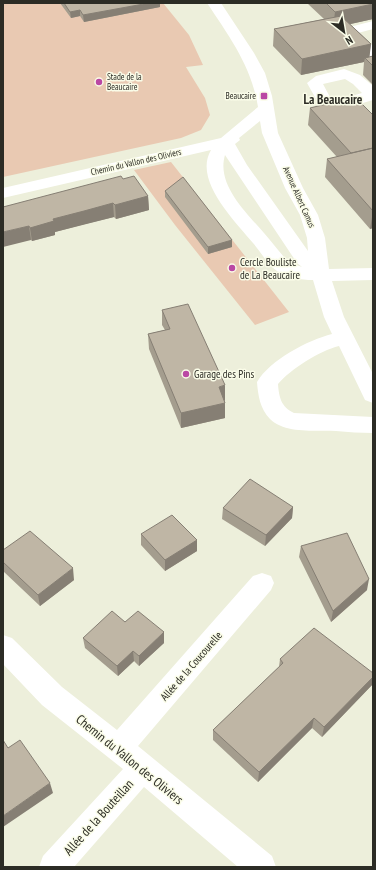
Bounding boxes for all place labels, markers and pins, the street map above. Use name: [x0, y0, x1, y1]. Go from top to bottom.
place label: Stade de la Beaucaire: [107, 71, 142, 92]
marker: Stade de la Beaucaire: [94, 77, 104, 87]
place label: Beaucaire: [226, 90, 256, 101]
marker: Beaucaire: [259, 91, 269, 101]
place label: Cercle Bouliste de La Beaucaire: [240, 255, 300, 282]
marker: Cercle Bouliste de La Beaucaire: [227, 263, 237, 273]
place label: Garage des Pins: [194, 367, 254, 381]
marker: Garage des Pins: [181, 369, 191, 379]

